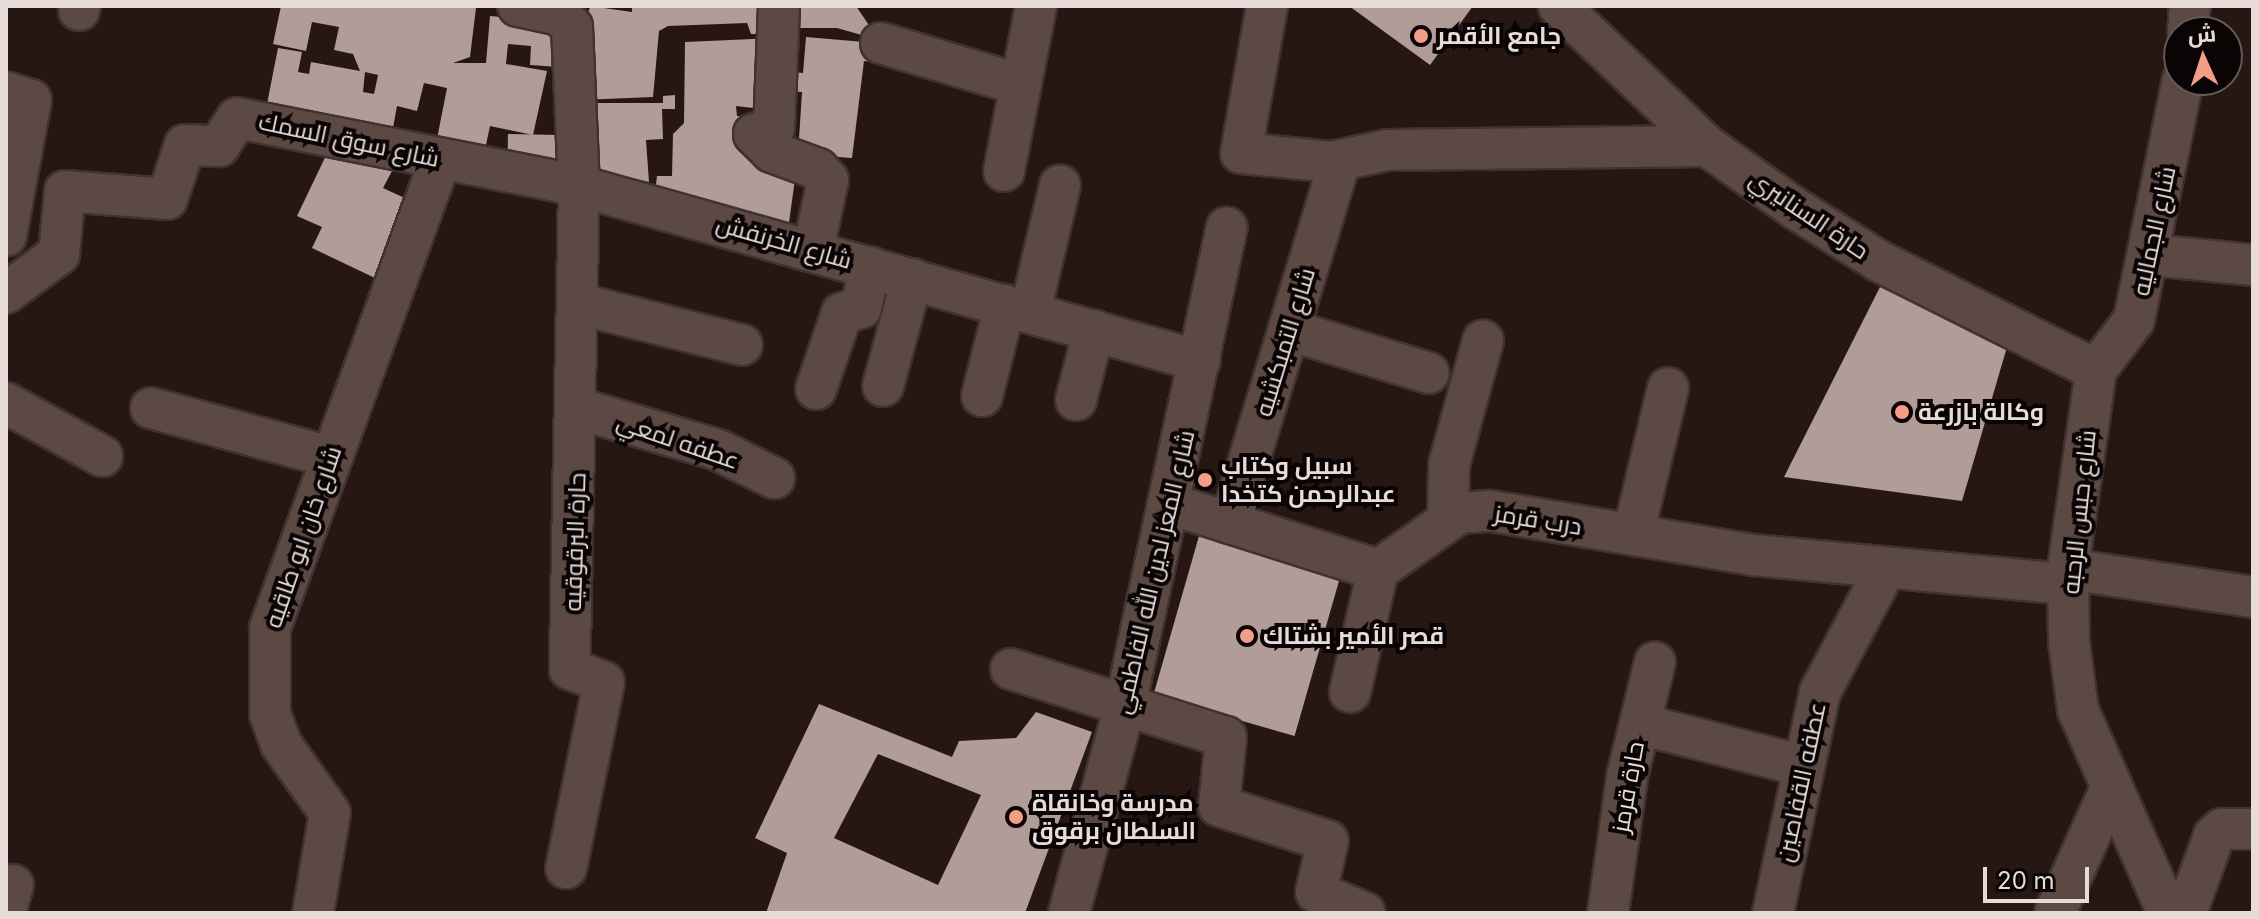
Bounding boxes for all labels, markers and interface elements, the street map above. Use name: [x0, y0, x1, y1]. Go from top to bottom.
north arrow: [2163, 16, 2243, 96]
text: ش: [2187, 20, 2217, 48]
place label: جامع الأقمر: [1437, 22, 1561, 50]
marker: جامع الأقمر: [1412, 27, 1430, 45]
street label: شارع سوق السمك: [256, 107, 442, 173]
street label: شارع الجماليه: [2126, 164, 2182, 298]
street label: حارة السنانيري: [1744, 165, 1874, 265]
street label: شارع الخرنفش: [713, 209, 855, 275]
street label: شارع التمبكشيه: [1249, 264, 1321, 420]
place label: وكالة بازرعة: [1918, 398, 2044, 426]
marker: وكالة بازرعة: [1893, 403, 1911, 421]
street label: عطفه لمعي: [613, 407, 743, 475]
street label: شارع المعز لدين الله الفاطمي: [1107, 427, 1201, 717]
street label: شارع حبس الرحبه: [2056, 429, 2102, 595]
street label: شارع خان ابو طاقيه: [258, 442, 348, 632]
place label: سبيل وكتاب عبدالرحمن كتخدا: [1221, 452, 1396, 508]
marker: سبيل وكتاب عبدالرحمن كتخدا: [1196, 471, 1214, 489]
street label: حارة البرقوقيه: [558, 472, 592, 612]
street label: درب قرمز: [1492, 499, 1584, 541]
place label: قصر الأمير بشتاك: [1263, 622, 1444, 650]
marker: قصر الأمير بشتاك: [1238, 627, 1256, 645]
street label: عطفه القفاصين: [1770, 700, 1832, 864]
street label: حارة قرمز: [1606, 739, 1650, 835]
place label: مدرسة وخانقاة السلطان برقوق: [1032, 789, 1196, 845]
marker: مدرسة وخانقاة السلطان برقوق: [1007, 808, 1025, 826]
scale bar: [1987, 851, 2093, 901]
text: 20 m: [1997, 866, 2055, 895]

